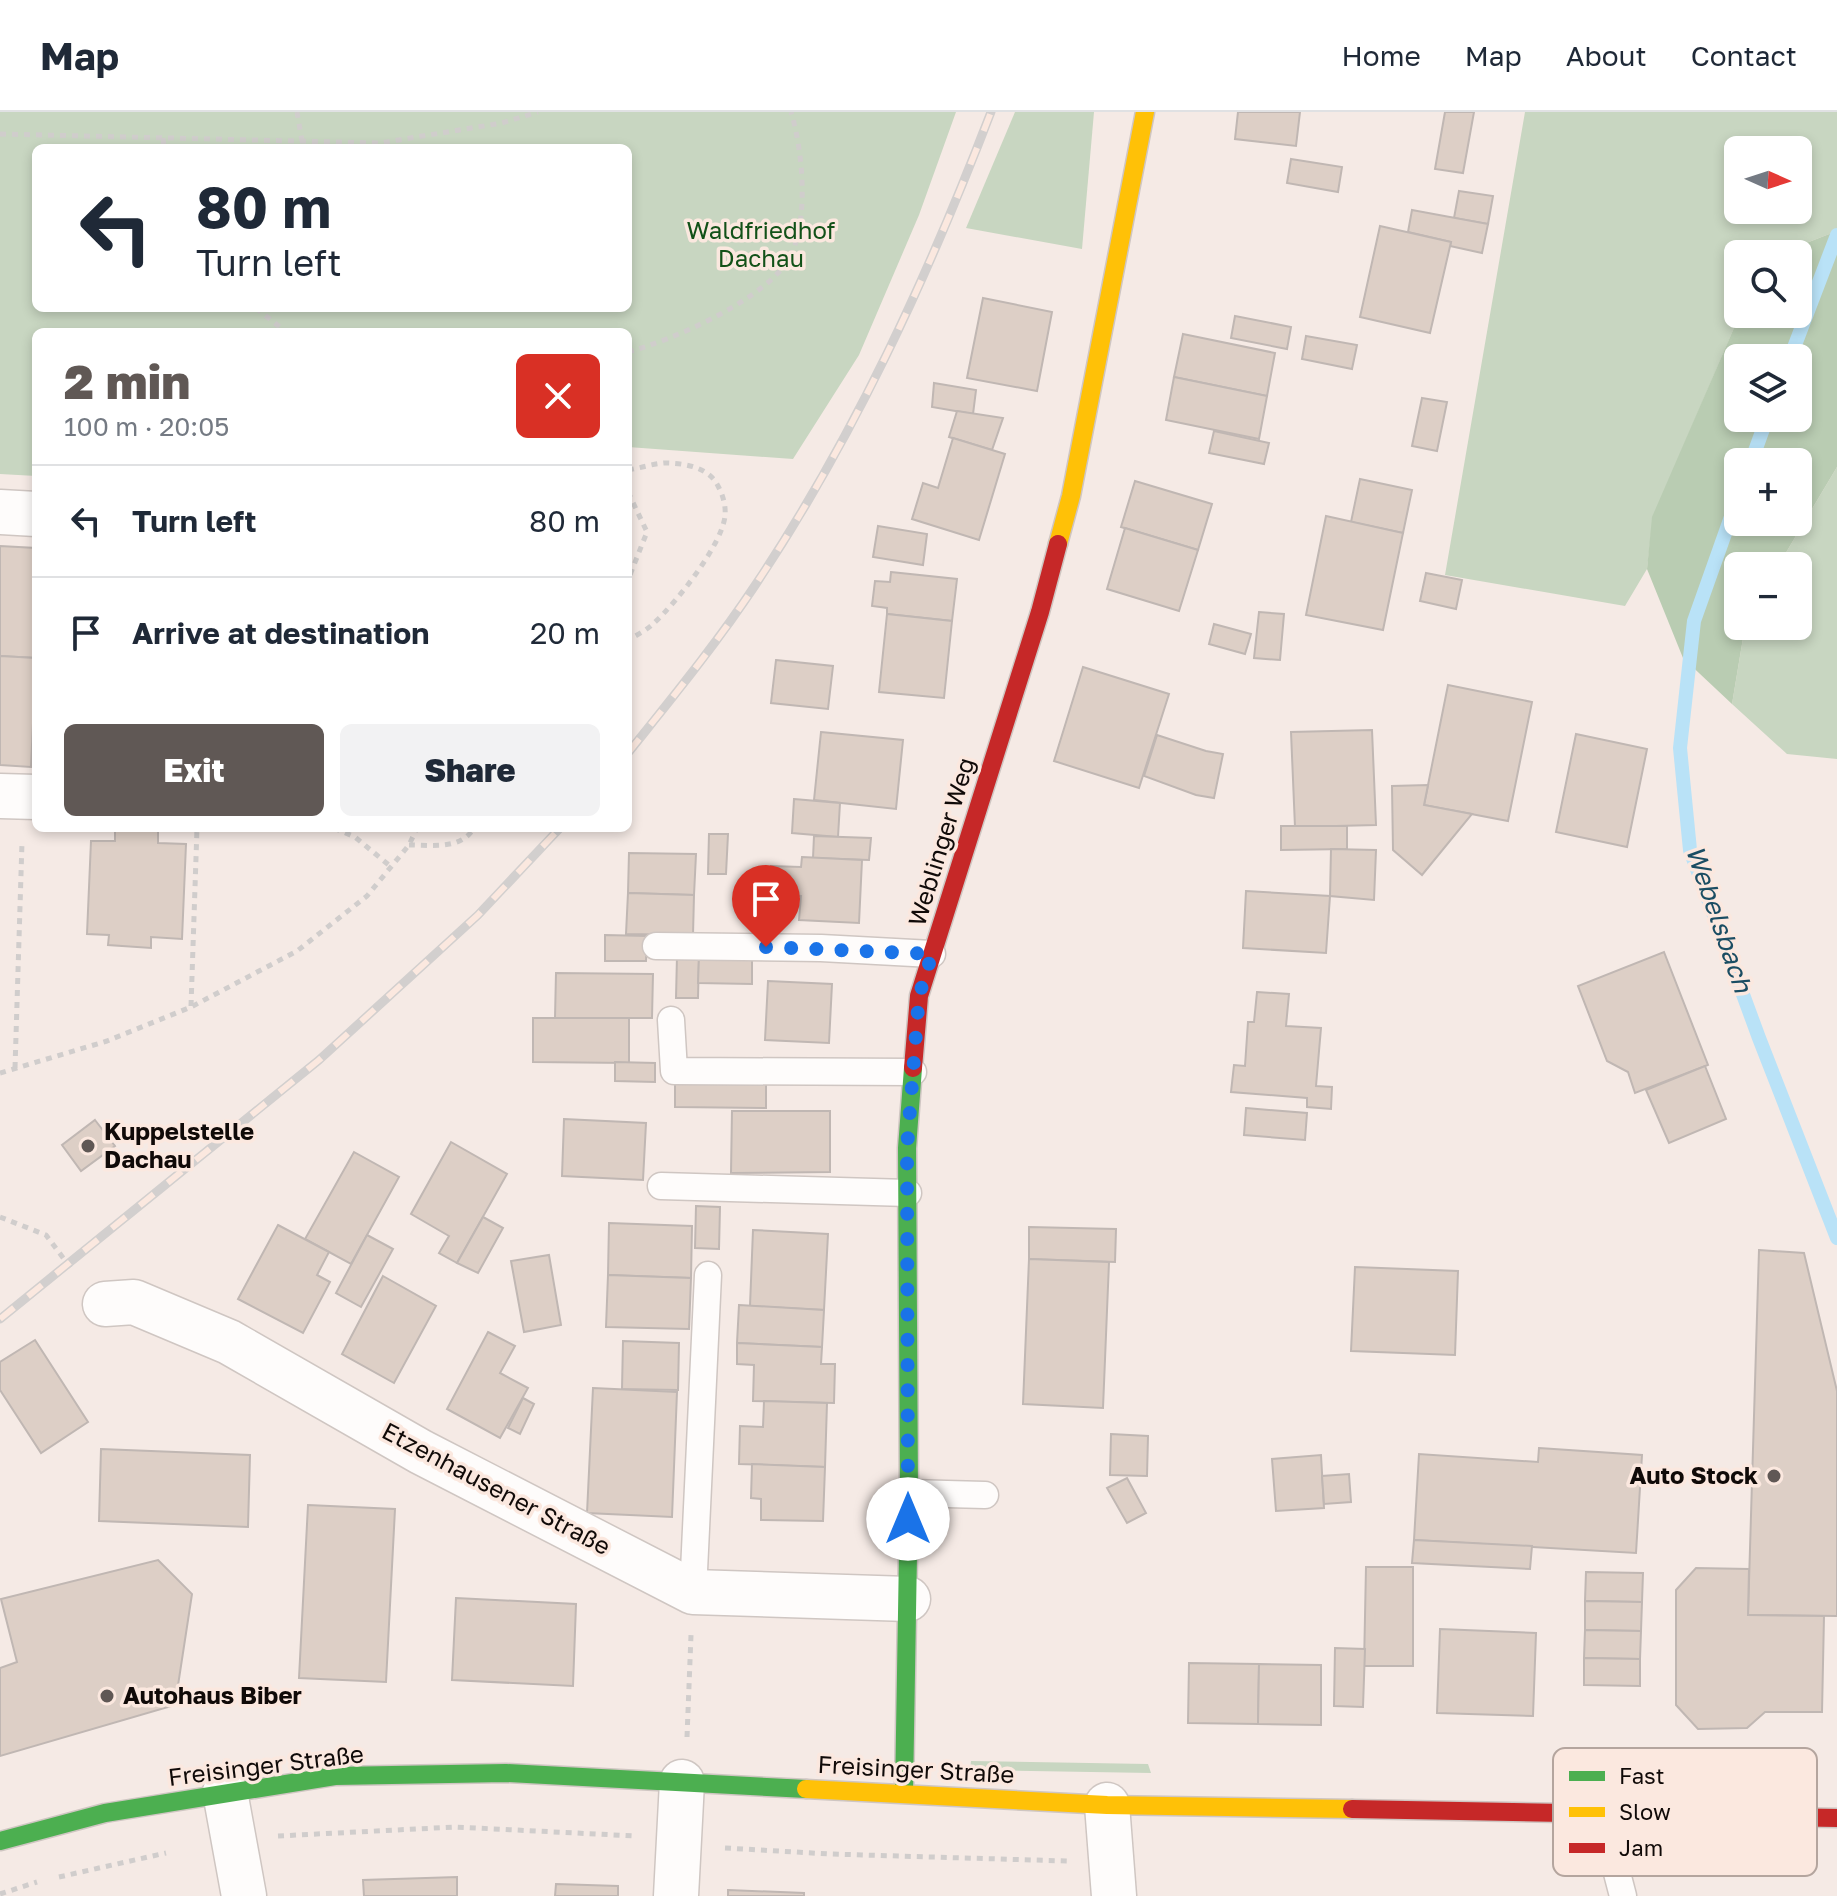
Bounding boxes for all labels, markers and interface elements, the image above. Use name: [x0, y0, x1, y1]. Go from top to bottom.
text: Map: [40, 33, 119, 78]
text: Home: [1342, 39, 1421, 72]
text: Map: [1465, 39, 1522, 72]
text: About: [1566, 39, 1647, 72]
text: Contact: [1691, 39, 1797, 72]
north arrow: [1724, 136, 1812, 224]
map controls: [1724, 136, 1812, 640]
text: 80 m: [196, 173, 331, 240]
icon: left: [64, 176, 168, 280]
park label: Waldfriedhof Dachau: [687, 215, 836, 272]
button: search: [1724, 240, 1812, 328]
text: Turn left: [196, 241, 342, 284]
button: layers: [1724, 344, 1812, 432]
text: 2 min: [64, 352, 190, 410]
button: close: [516, 354, 600, 438]
text: 100 m · 20:05: [64, 411, 229, 442]
button: +: [1724, 448, 1812, 536]
icon: left: [64, 499, 108, 543]
text: Turn left: [132, 503, 257, 539]
text: 80 m: [529, 503, 600, 539]
button: −: [1724, 552, 1812, 640]
icon: arrive: [64, 611, 108, 655]
text: Arrive at destination: [132, 615, 429, 651]
text: 20 m: [530, 615, 600, 651]
button: Exit: [64, 724, 324, 816]
button: Share: [340, 724, 600, 816]
street label: Weblinger Weg: [901, 754, 980, 929]
water label: Webelsbach: [1680, 841, 1759, 997]
pin: [732, 865, 800, 947]
icon: arrive: [744, 877, 788, 921]
place label: Kuppelstelle Dachau: [104, 1116, 254, 1173]
marker: Kuppelstelle Dachau: [79, 1137, 97, 1155]
street label: Etzenhausener Straße: [378, 1415, 616, 1560]
place label: Auto Stock: [1629, 1460, 1758, 1489]
marker: Auto Stock: [1765, 1467, 1783, 1485]
position arrow: [866, 1477, 950, 1561]
place label: Autohaus Biber: [123, 1680, 302, 1709]
marker: Autohaus Biber: [98, 1687, 116, 1705]
street label: Freisinger Straße: [166, 1738, 365, 1791]
legend: [1553, 1748, 1817, 1876]
street label: Freisinger Straße: [817, 1749, 1015, 1788]
text: Fast: [1619, 1762, 1665, 1789]
text: Slow: [1619, 1798, 1671, 1825]
text: Jam: [1619, 1834, 1663, 1861]

